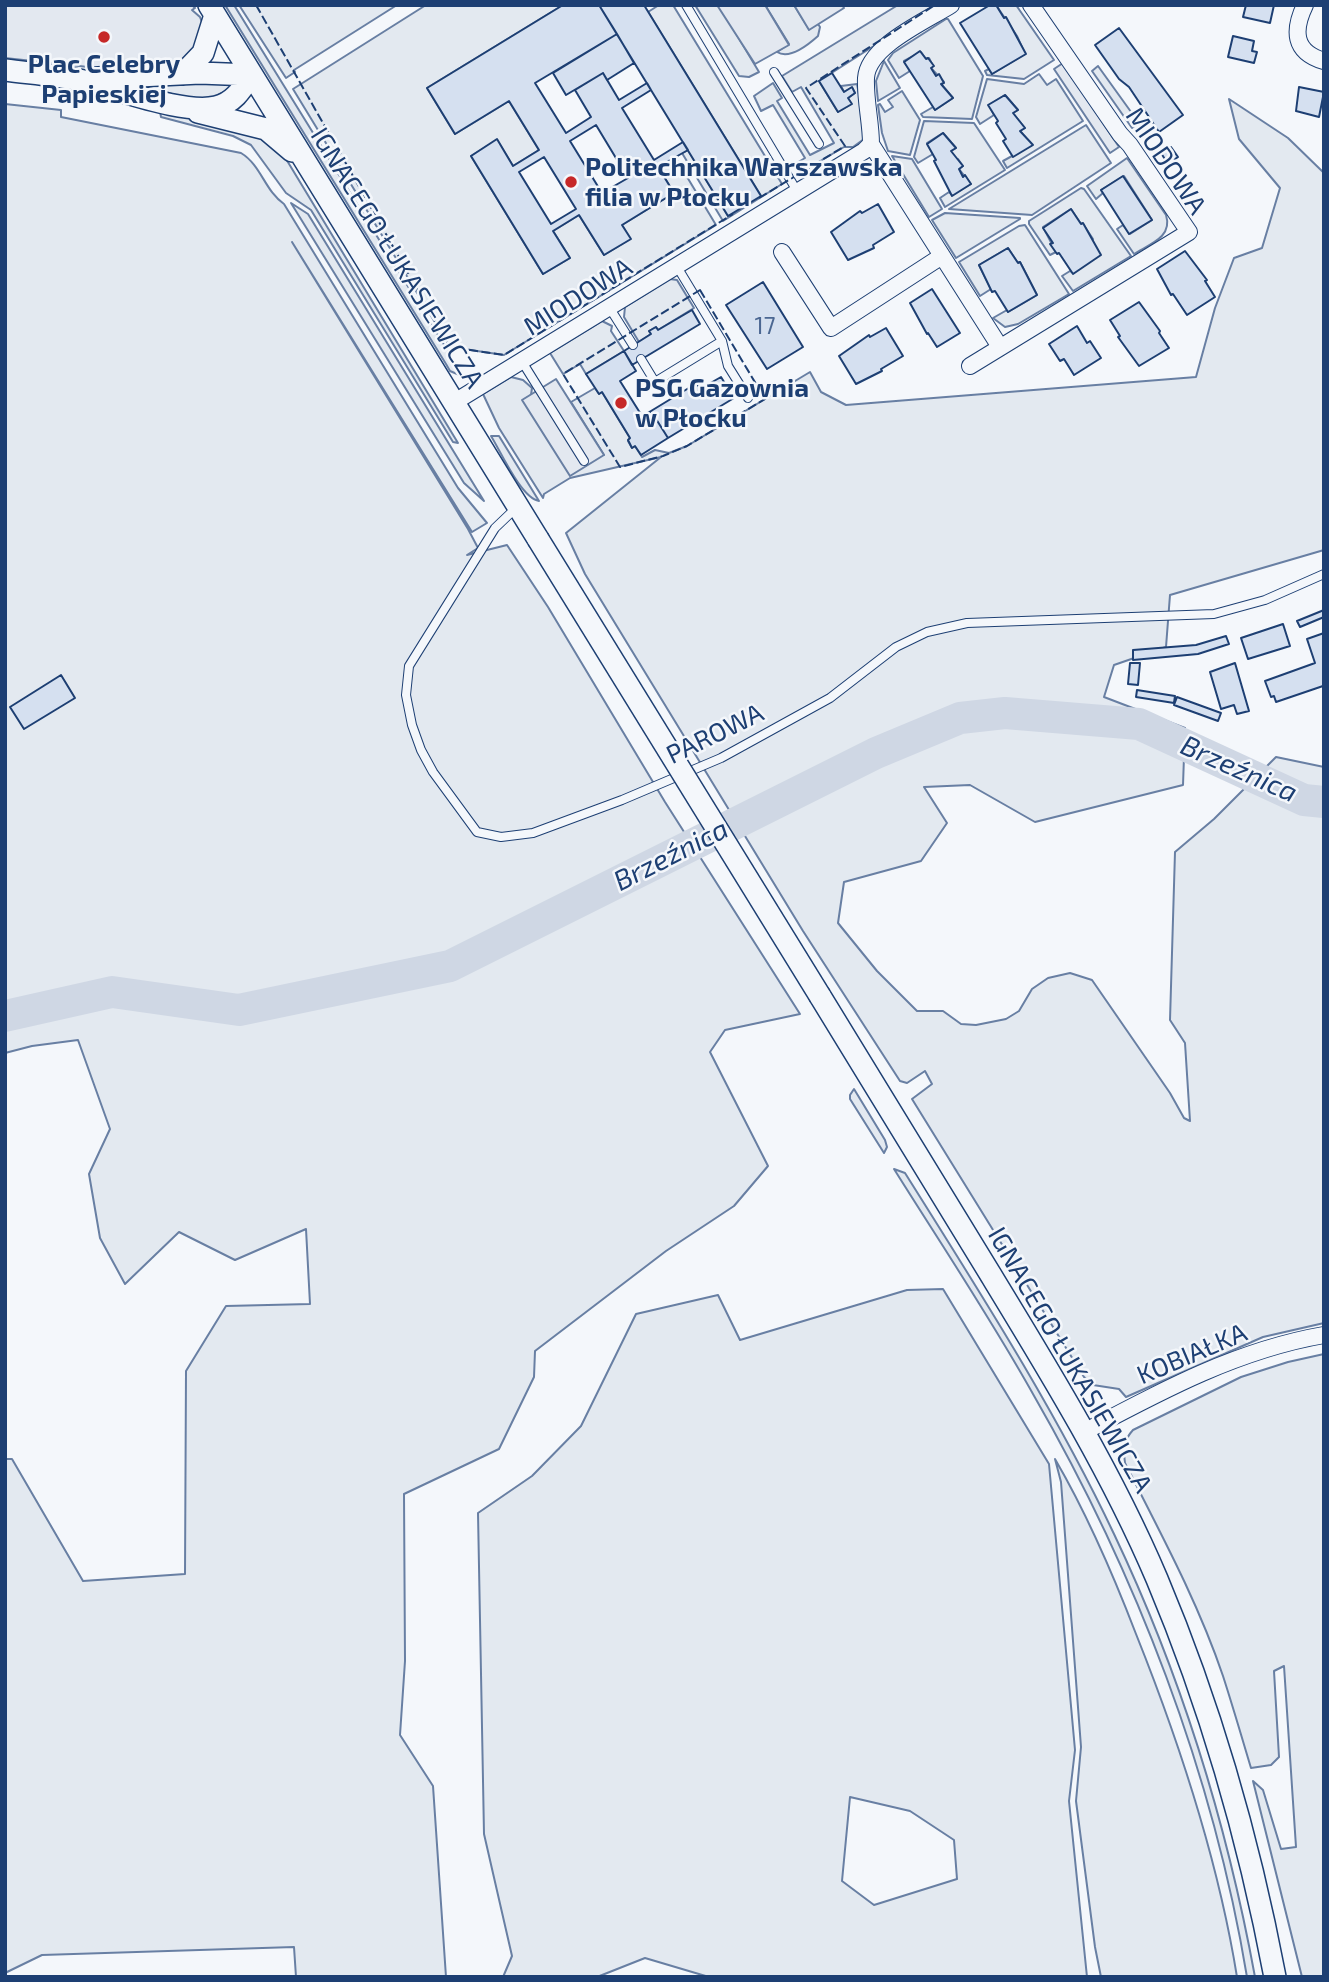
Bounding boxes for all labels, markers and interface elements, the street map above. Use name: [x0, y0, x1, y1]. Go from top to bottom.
marker: Plac Celebry Papieskiej: [96, 29, 112, 45]
place label: Plac Celebry Papieskiej: [28, 48, 180, 110]
street label: MIODOWA: [1119, 102, 1213, 220]
street label: IGNACEGO ŁUKASIEWICZA: [304, 122, 490, 394]
place label: Politechnika Warszawska filia w Płocku: [585, 151, 903, 212]
marker: Politechnika Warszawska filia w Płocku: [563, 174, 579, 190]
street label: MIODOWA: [518, 251, 638, 343]
house number: 17: [755, 312, 775, 340]
place label: PSG Gazownia w Płocku: [635, 372, 809, 434]
marker: PSG Gazownia w Płocku: [613, 395, 629, 411]
street label: PAROWA: [661, 697, 769, 771]
water label: Brzeźnica: [1175, 728, 1303, 810]
water label: Brzeźnica: [608, 812, 734, 898]
street label: IGNACEGO ŁUKASIEWICZA: [981, 1222, 1159, 1498]
street label: KOBIAŁKA: [1132, 1317, 1252, 1391]

